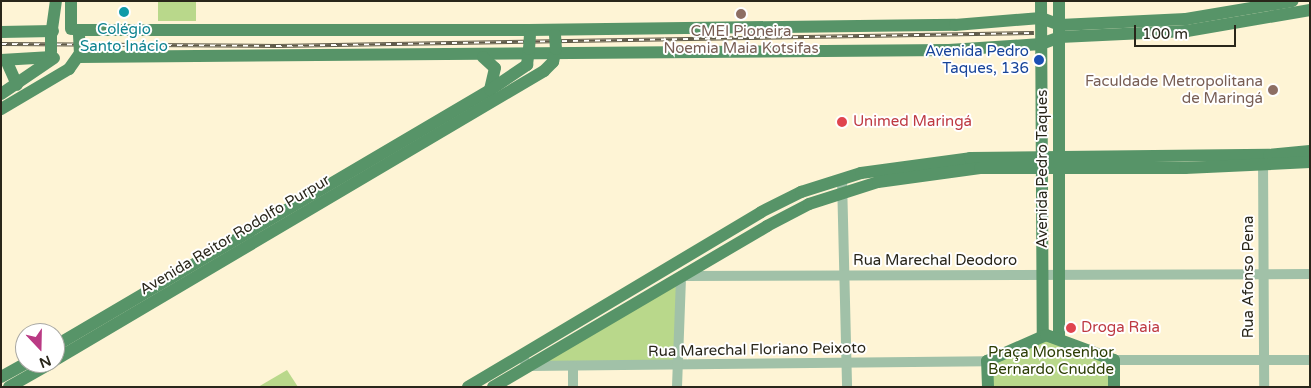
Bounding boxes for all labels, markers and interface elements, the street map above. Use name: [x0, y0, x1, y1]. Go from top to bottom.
marker: Colégio Santo Inácio: [118, 6, 130, 18]
marker: CMEI Pioneira Noemia Maia Kotsifas: [735, 8, 747, 20]
scale bar: [1136, 15, 1238, 47]
place label: Colégio Santo Inácio: [80, 20, 168, 55]
place label: CMEI Pioneira Noemia Maia Kotsifas: [663, 22, 819, 57]
text: 100 m: [1142, 25, 1188, 43]
place label: Avenida Pedro Taques, 136: [925, 42, 1029, 77]
marker: Avenida Pedro Taques, 136: [1033, 54, 1045, 66]
place label: Faculdade Metropolitana de Maringá: [1085, 72, 1263, 107]
marker: Faculdade Metropolitana de Maringá: [1267, 84, 1279, 96]
street label: Avenida Pedro Taques: [1034, 90, 1052, 248]
place label: Unimed Maringá: [853, 113, 972, 131]
marker: Unimed Maringá: [835, 115, 849, 129]
street label: Avenida Reitor Rodolfo Purpur: [137, 171, 333, 299]
street label: Rua Afonso Pena: [1240, 216, 1258, 338]
street label: Rua Marechal Deodoro: [853, 252, 1017, 270]
place label: Droga Raia: [1081, 319, 1160, 337]
marker: Droga Raia: [1065, 322, 1077, 334]
north arrow: [15, 323, 65, 373]
street label: Rua Marechal Floriano Peixoto: [648, 339, 866, 361]
park label: Praça Monsenhor Bernardo Cnudde: [988, 343, 1114, 378]
text: N: [37, 352, 53, 371]

